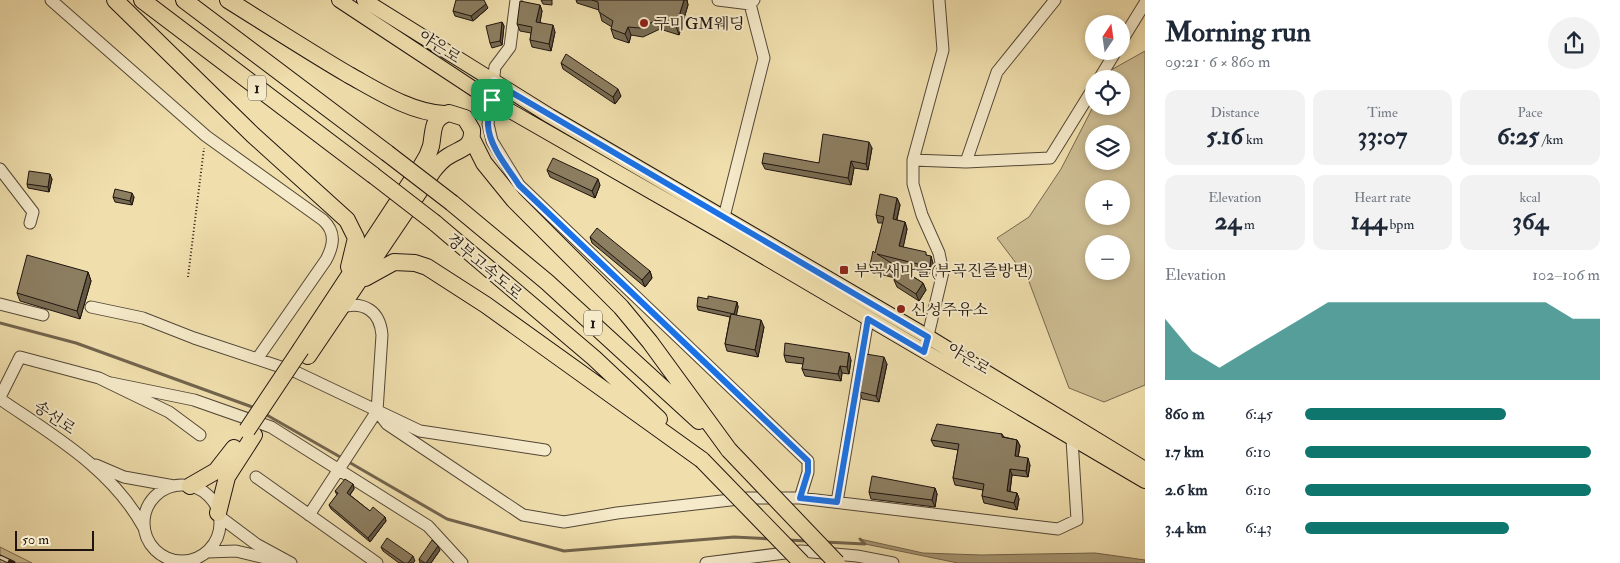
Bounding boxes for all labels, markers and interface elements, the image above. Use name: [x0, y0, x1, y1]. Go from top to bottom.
place label: 구미GM웨딩: [654, 14, 745, 34]
north arrow: [1085, 15, 1130, 60]
map controls: [1085, 15, 1130, 280]
text: Morning run: [1165, 15, 1311, 50]
marker: 구미GM웨딩: [638, 17, 650, 29]
button: share: [1548, 17, 1600, 69]
street label: 야은로: [415, 26, 465, 68]
text: 09:21 · 6 × 860 m: [1165, 52, 1270, 72]
button: locate: [1085, 70, 1130, 115]
road number: 1: [248, 76, 266, 100]
pin: [471, 79, 513, 121]
icon: arrive: [478, 86, 506, 114]
text: Distance: [1210, 104, 1259, 121]
text: Time: [1367, 104, 1398, 121]
text: Pace: [1518, 104, 1543, 121]
text: 5.16: [1206, 121, 1243, 152]
text: 33:07: [1358, 121, 1407, 152]
text: 6:25: [1497, 121, 1539, 152]
button: layers: [1085, 125, 1130, 170]
text: km: [1243, 131, 1263, 148]
text: /km: [1539, 131, 1563, 148]
button: +: [1085, 180, 1130, 225]
text: Elevation: [1208, 189, 1262, 206]
text: Heart rate: [1354, 189, 1411, 206]
text: kcal: [1519, 189, 1541, 206]
text: 24: [1215, 206, 1241, 237]
text: 144: [1351, 206, 1387, 237]
text: 364: [1512, 206, 1548, 237]
text: m: [1241, 216, 1255, 233]
text: bpm: [1387, 216, 1414, 233]
street label: 경부고속도로: [442, 229, 527, 305]
button: −: [1085, 235, 1130, 280]
place label: 부곡새마을(부곡진즐방면): [854, 261, 1033, 281]
marker: 부곡새마을(부곡진즐방면): [838, 264, 850, 276]
text: Elevation: [1165, 265, 1226, 285]
text: 102–106 m: [1532, 265, 1600, 285]
place label: 신성주유소: [911, 300, 988, 320]
marker: 신성주유소: [895, 303, 907, 315]
road number: 1: [584, 310, 602, 336]
street label: 야은로: [943, 338, 994, 380]
street label: 송선로: [30, 397, 80, 439]
text: 860 m: [1165, 404, 1205, 424]
text: 6:45: [1245, 404, 1273, 424]
text: 1.7 km: [1165, 442, 1204, 462]
text: 6:10: [1245, 442, 1271, 462]
text: 2.6 km: [1165, 480, 1208, 500]
text: 6:10: [1245, 480, 1271, 500]
text: 3.4 km: [1165, 518, 1207, 538]
text: 6:43: [1245, 518, 1272, 538]
scale bar: [15, 528, 94, 551]
text: 50 m: [22, 531, 49, 548]

